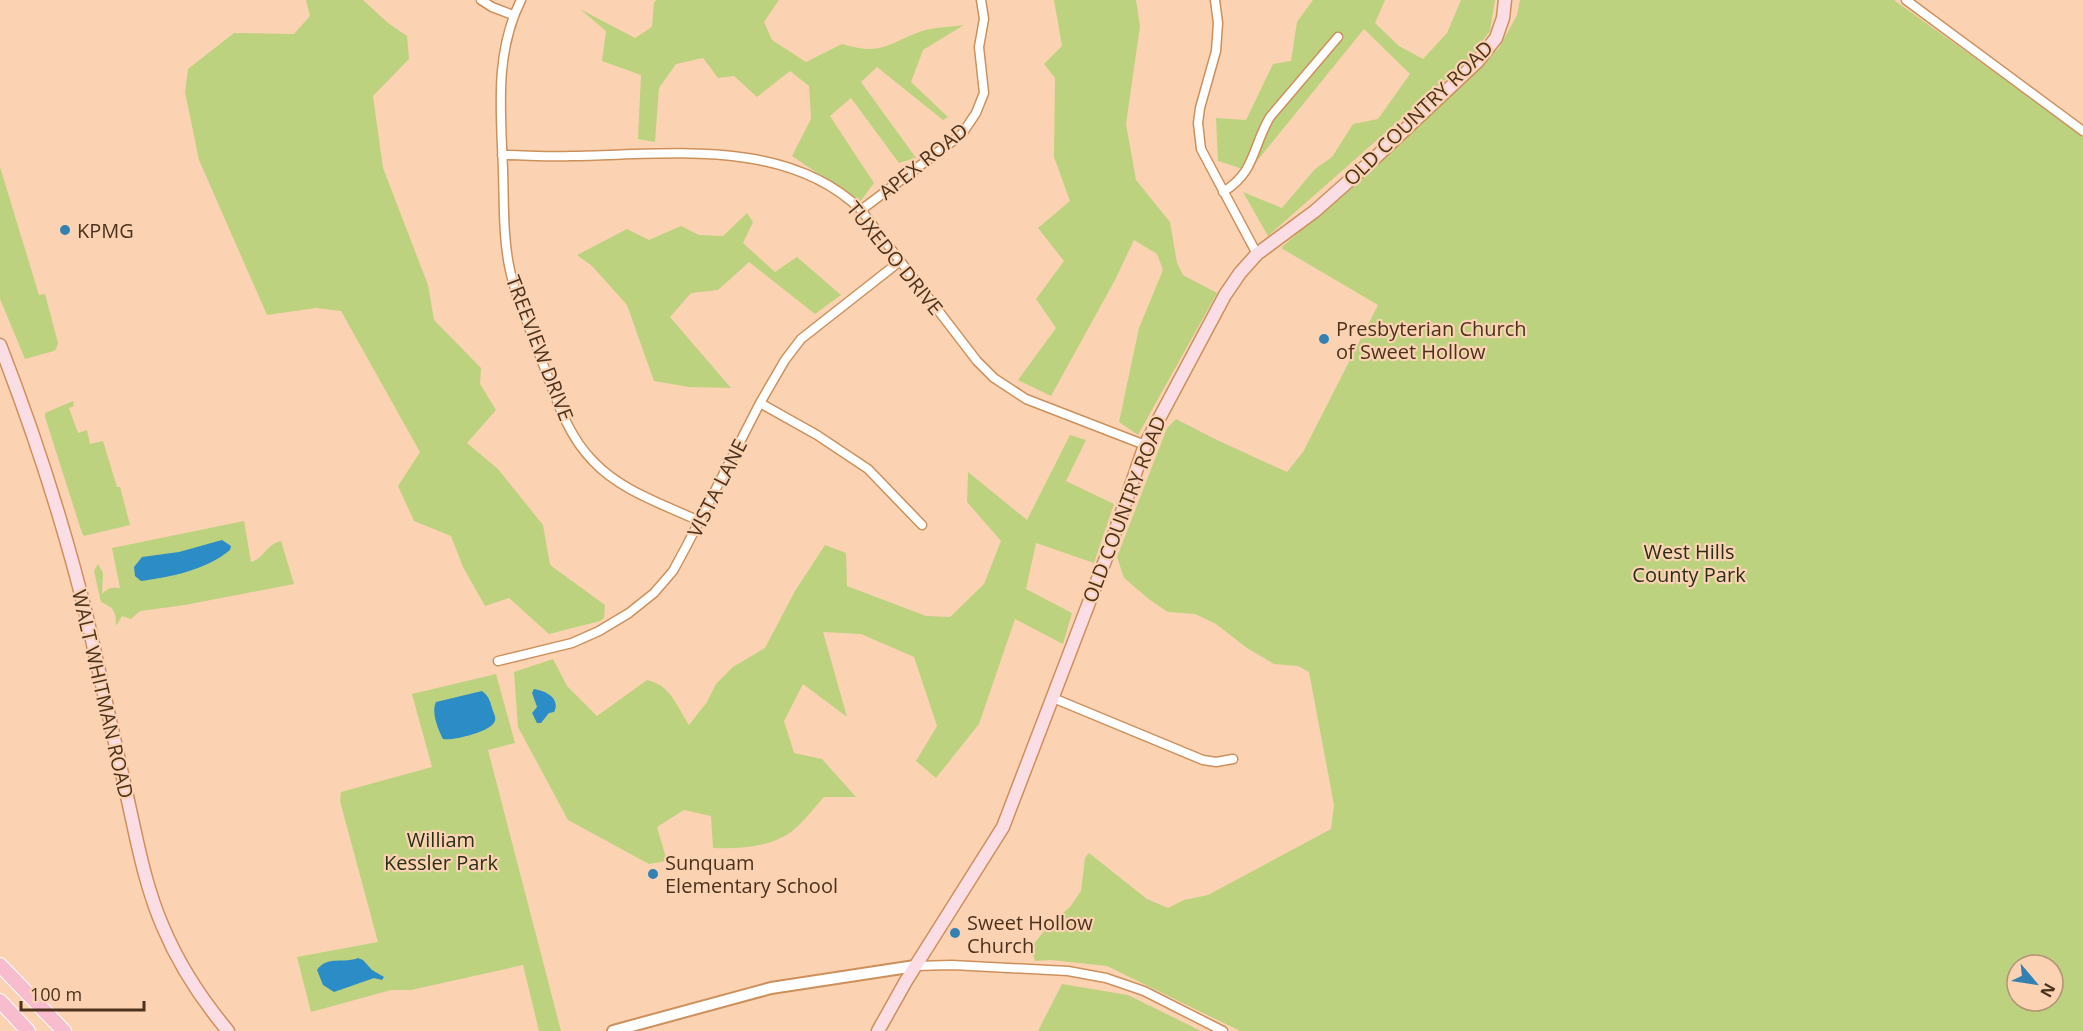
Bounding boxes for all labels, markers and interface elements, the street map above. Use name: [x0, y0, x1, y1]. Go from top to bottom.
street label: OLD COUNTRY ROAD: [1337, 34, 1499, 192]
street label: APEX ROAD: [873, 117, 973, 205]
street label: TUXEDO DRIVE: [841, 195, 949, 321]
place label: KPMG: [77, 217, 134, 244]
marker: KPMG: [58, 223, 72, 237]
street label: TREEVIEW DRIVE: [500, 272, 580, 424]
place label: Presbyterian Church of Sweet Hollow: [1336, 315, 1527, 365]
marker: Presbyterian Church of Sweet Hollow: [1317, 332, 1331, 346]
street label: OLD COUNTRY ROAD: [1076, 412, 1172, 606]
street label: VISTA LANE: [681, 434, 753, 542]
park label: West Hills County Park: [1632, 538, 1746, 588]
street label: WALT WHITMAN ROAD: [66, 587, 140, 801]
park label: William Kessler Park: [384, 826, 498, 876]
place label: Sunquam Elementary School: [665, 849, 838, 899]
marker: Sunquam Elementary School: [646, 867, 660, 881]
place label: Sweet Hollow Church: [967, 909, 1093, 959]
marker: Sweet Hollow Church: [948, 926, 962, 940]
north arrow: [2005, 953, 2065, 1013]
scale bar: [21, 974, 144, 1012]
text: N: [2035, 979, 2061, 1001]
text: 100 m: [30, 982, 82, 1006]

